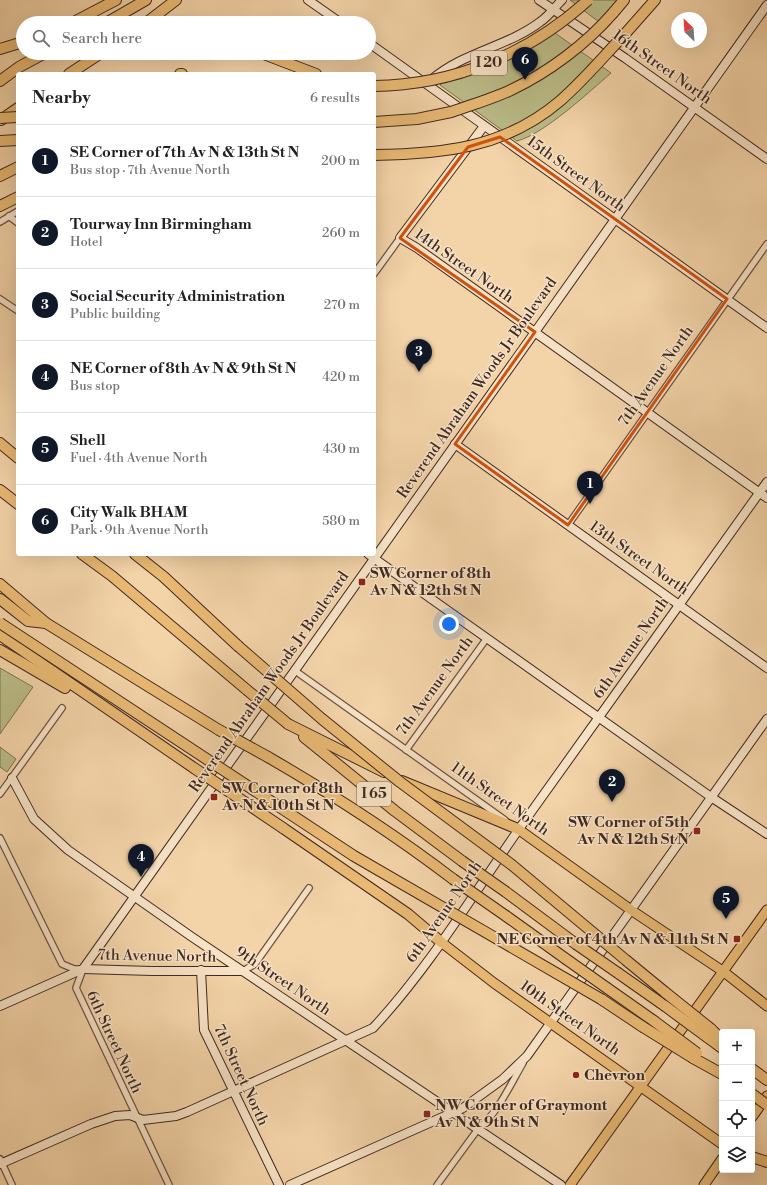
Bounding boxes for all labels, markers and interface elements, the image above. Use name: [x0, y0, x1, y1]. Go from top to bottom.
north arrow: [671, 12, 707, 48]
search box: [16, 16, 376, 60]
street label: 16th Street North: [609, 26, 715, 108]
icon: search: [30, 27, 52, 49]
text: Search here: [62, 29, 142, 48]
pin: 6: [512, 47, 538, 80]
road number: I 20: [471, 51, 507, 75]
text: Nearby: [32, 87, 91, 109]
text: 6 results: [310, 90, 360, 106]
street label: 15th Street North: [523, 132, 629, 216]
text: SE Corner of 7th Av N & 13th St N: [70, 143, 299, 162]
text: 1: [42, 153, 48, 169]
text: 200 m: [321, 153, 360, 169]
text: Bus stop · 7th Avenue North: [70, 162, 230, 178]
text: Tourway Inn Birmingham: [70, 215, 252, 234]
text: 2: [41, 225, 49, 241]
text: 260 m: [322, 225, 360, 241]
street label: 14th Street North: [411, 225, 517, 307]
text: Hotel: [70, 234, 103, 250]
street label: Reverend Abraham Woods Jr Boulevard: [393, 273, 561, 502]
text: Social Security Administration: [70, 287, 285, 306]
text: 3: [41, 297, 49, 313]
text: 270 m: [324, 297, 360, 313]
text: Public building: [70, 306, 160, 322]
street label: 7th Avenue North: [614, 322, 698, 430]
pin: 3: [406, 339, 432, 372]
text: NE Corner of 8th Av N & 9th St N: [70, 359, 297, 378]
text: 4: [41, 369, 49, 385]
text: 420 m: [322, 369, 360, 385]
text: Bus stop: [70, 378, 120, 394]
text: Shell: [70, 431, 106, 450]
text: 5: [41, 441, 49, 457]
text: 430 m: [322, 441, 360, 457]
text: Fuel · 4th Avenue North: [70, 450, 208, 466]
pin: 1: [577, 471, 603, 504]
text: City Walk BHAM: [70, 503, 188, 522]
text: 6: [41, 513, 49, 529]
text: 580 m: [322, 513, 360, 529]
street label: 13th Street North: [586, 517, 692, 599]
text: Park · 9th Avenue North: [70, 522, 208, 538]
place label: SW Corner of 8th Av N & 12th St N: [369, 564, 492, 600]
street label: Reverend Abraham Woods Jr Boulevard: [185, 567, 353, 796]
marker: SW Corner of 8th Av N & 12th St N: [357, 577, 367, 587]
street label: 6th Avenue North: [589, 593, 673, 703]
your location: [439, 614, 459, 634]
street label: 7th Avenue North: [393, 632, 478, 739]
street label: 11th Street North: [447, 758, 553, 840]
pin: 2: [599, 769, 625, 802]
place label: SW Corner of 8th Av N & 10th St N: [221, 779, 344, 815]
road number: I 65: [357, 782, 391, 806]
marker: SW Corner of 8th Av N & 10th St N: [209, 792, 219, 802]
place label: SW Corner of 5th Av N & 12th St N: [568, 813, 690, 849]
marker: SW Corner of 5th Av N & 12th St N: [692, 826, 702, 836]
pin: 4: [128, 844, 154, 877]
street label: 6th Avenue North: [402, 857, 486, 967]
pin: 5: [713, 886, 739, 919]
place label: NE Corner of 4th Av N & 11th St N: [497, 930, 729, 949]
marker: NE Corner of 4th Av N & 11th St N: [732, 934, 742, 944]
street label: 9th Street North: [232, 942, 334, 1020]
street label: 7th Avenue North: [98, 945, 216, 967]
street label: 10th Street North: [516, 976, 624, 1060]
street label: 6th Street North: [82, 988, 146, 1096]
street label: 7th Street North: [209, 1021, 273, 1129]
map controls: [719, 1029, 755, 1173]
button: +: [719, 1029, 755, 1065]
button: −: [719, 1065, 755, 1101]
place label: Chevron: [584, 1066, 646, 1085]
marker: Chevron: [571, 1070, 581, 1080]
place label: NW Corner of Graymont Av N & 9th St N: [434, 1096, 608, 1132]
button: locate: [719, 1101, 755, 1137]
marker: NW Corner of Graymont Av N & 9th St N: [422, 1109, 432, 1119]
button: layers: [719, 1137, 755, 1173]

